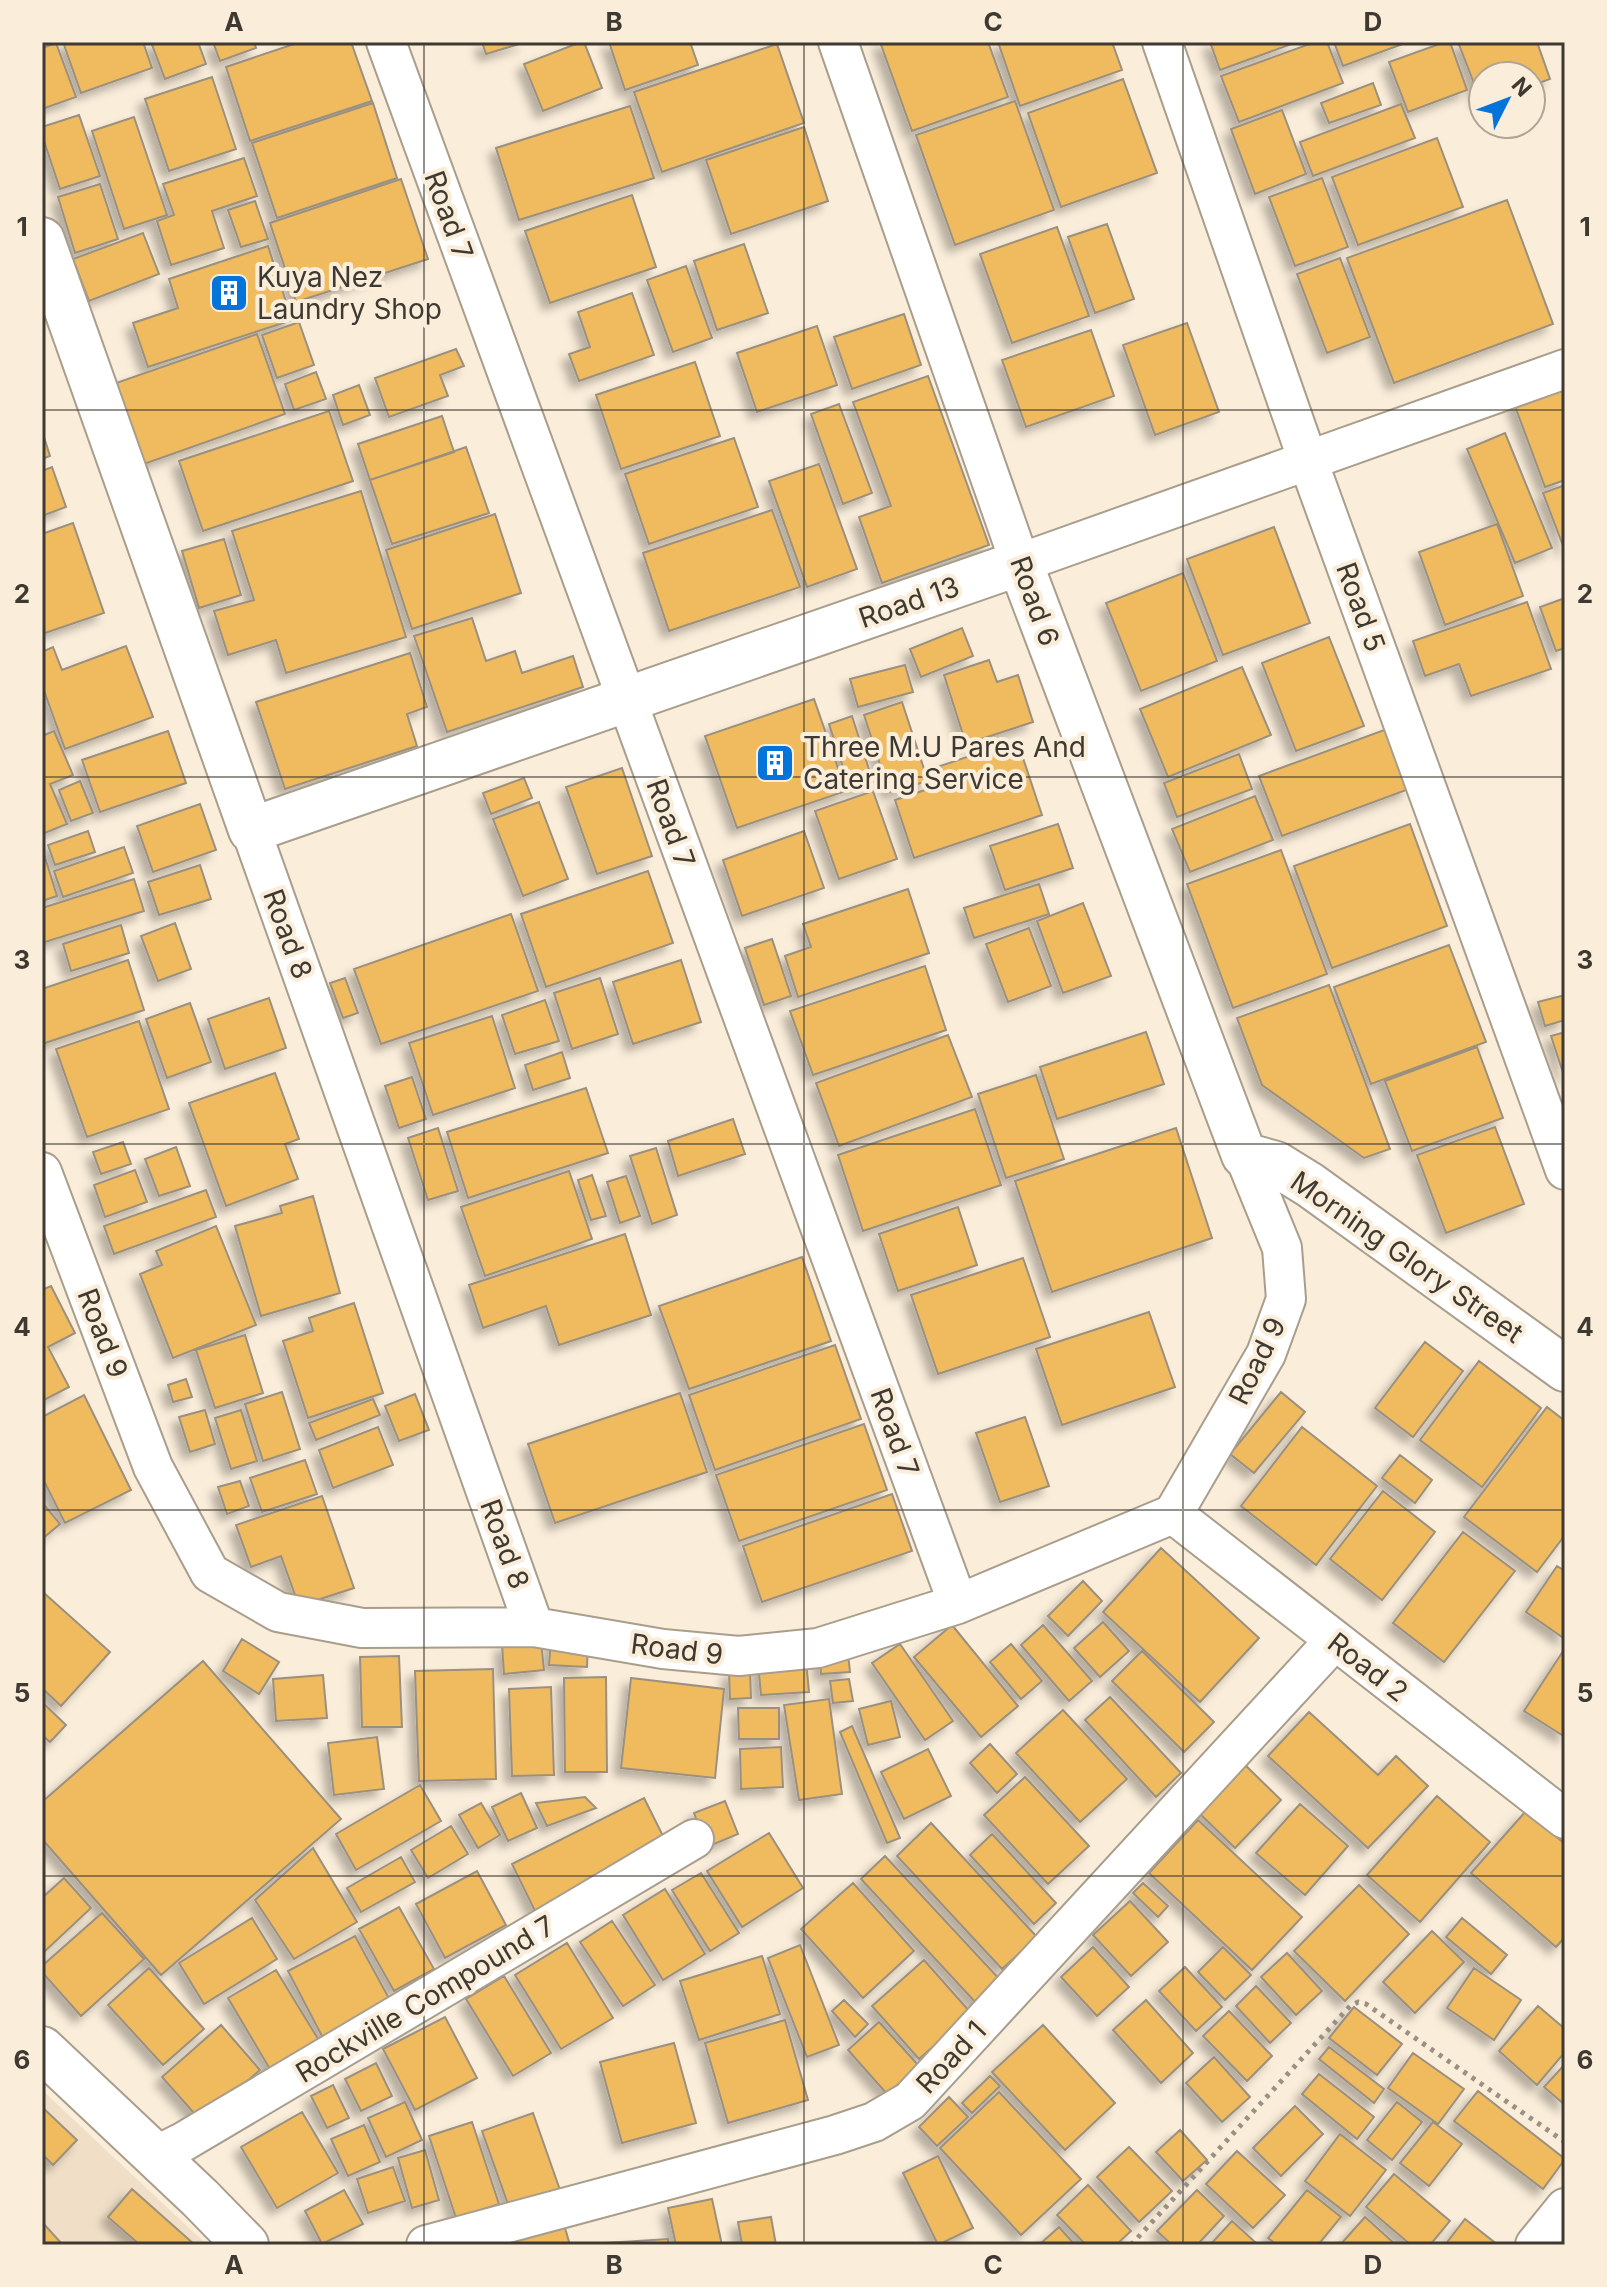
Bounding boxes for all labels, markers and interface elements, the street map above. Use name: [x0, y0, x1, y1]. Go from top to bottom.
text: A: [224, 6, 244, 37]
text: B: [605, 6, 623, 37]
text: C: [983, 6, 1003, 37]
text: D: [1364, 6, 1382, 37]
north arrow: [1467, 60, 1547, 140]
text: N: [1507, 72, 1537, 102]
street label: Road 7: [417, 166, 481, 264]
text: 1: [16, 211, 28, 242]
text: 1: [1579, 211, 1591, 242]
place label: Kuya Nez Laundry Shop: [257, 260, 442, 326]
building icon: Kuya Nez Laundry Shop: [208, 272, 250, 314]
street label: Road 6: [1003, 552, 1067, 650]
street label: Road 5: [1329, 558, 1393, 656]
street label: Road 13: [854, 569, 964, 635]
text: 2: [14, 578, 30, 609]
text: 2: [1577, 578, 1593, 609]
place label: Three M.U Pares And Catering Service: [803, 730, 1086, 796]
building icon: Three M.U Pares And Catering Service: [754, 742, 796, 784]
street label: Road 7: [639, 774, 703, 872]
street label: Road 8: [256, 885, 320, 983]
text: 3: [14, 944, 30, 975]
text: 3: [1577, 944, 1593, 975]
street label: Morning Glory Street: [1284, 1164, 1530, 1350]
street label: Road 9: [71, 1284, 135, 1382]
text: 4: [13, 1311, 31, 1342]
text: 4: [1576, 1311, 1594, 1342]
street label: Road 9: [1221, 1312, 1293, 1410]
street label: Road 7: [863, 1383, 927, 1481]
street label: Road 8: [473, 1495, 537, 1593]
street label: Road 2: [1321, 1625, 1415, 1709]
street label: Road 9: [629, 1626, 725, 1672]
text: 5: [14, 1677, 30, 1708]
text: 5: [1577, 1677, 1593, 1708]
street label: Rockville Compound 7: [290, 1908, 560, 2090]
street label: Road 1: [909, 2014, 993, 2100]
text: 6: [14, 2044, 30, 2075]
text: 6: [1577, 2044, 1593, 2075]
text: A: [224, 2249, 244, 2280]
text: B: [605, 2249, 623, 2280]
text: C: [983, 2249, 1003, 2280]
text: D: [1364, 2249, 1382, 2280]

